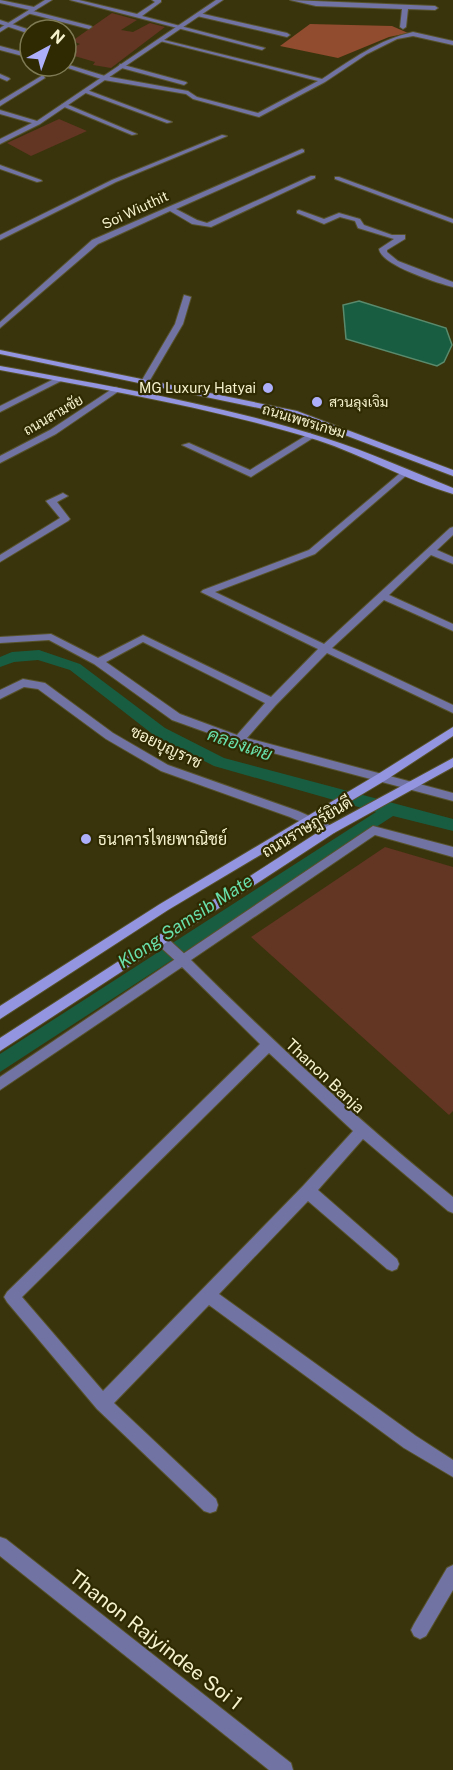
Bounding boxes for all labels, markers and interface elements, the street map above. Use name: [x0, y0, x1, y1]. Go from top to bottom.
north arrow: [18, 18, 78, 78]
text: N: [47, 26, 68, 48]
street label: Soi Wiuthit: [99, 188, 171, 232]
place label: MG Luxury Hatyai: [139, 380, 256, 396]
marker: MG Luxury Hatyai: [261, 381, 275, 395]
street label: ถนนสามชัย: [20, 392, 86, 438]
place label: สวนลุงเจิม: [329, 394, 388, 412]
marker: สวนลุงเจิม: [310, 395, 324, 409]
street label: ถนนเพชรเกษม: [260, 401, 348, 441]
street label: ซอยบุญราช: [126, 722, 205, 774]
water label: คลองเตย: [205, 723, 275, 765]
street label: ถนนราษฎร์ยินดี: [257, 790, 356, 862]
place label: ธนาคารไทยพาณิชย์: [98, 827, 227, 849]
marker: ธนาคารไทยพาณิชย์: [79, 832, 93, 846]
water label: Klong Samsib Mate: [114, 869, 257, 972]
street label: Thanon Banja: [282, 1035, 368, 1117]
street label: Thanon Rajyindee Soi 1: [65, 1565, 247, 1715]

